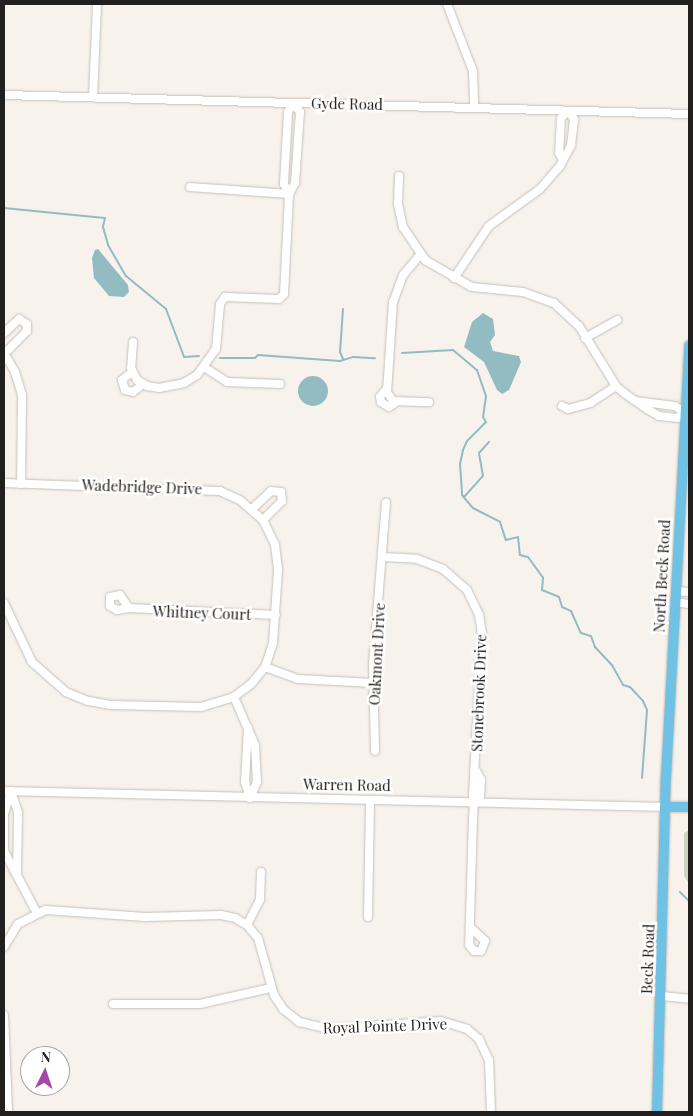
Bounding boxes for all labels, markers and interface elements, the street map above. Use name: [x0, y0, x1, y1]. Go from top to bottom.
street label: Gyde Road: [311, 94, 383, 114]
street label: Wadebridge Drive: [81, 476, 203, 498]
street label: North Beck Road: [650, 519, 674, 633]
street label: Whitney Court: [152, 602, 252, 624]
street label: Oakmont Drive: [365, 602, 389, 706]
street label: Stonebrook Drive: [468, 634, 490, 752]
street label: Warren Road: [303, 775, 391, 795]
street label: Beck Road: [638, 924, 658, 994]
street label: Royal Pointe Drive: [323, 1015, 447, 1037]
north arrow: [20, 1046, 70, 1096]
text: N: [40, 1047, 52, 1066]

